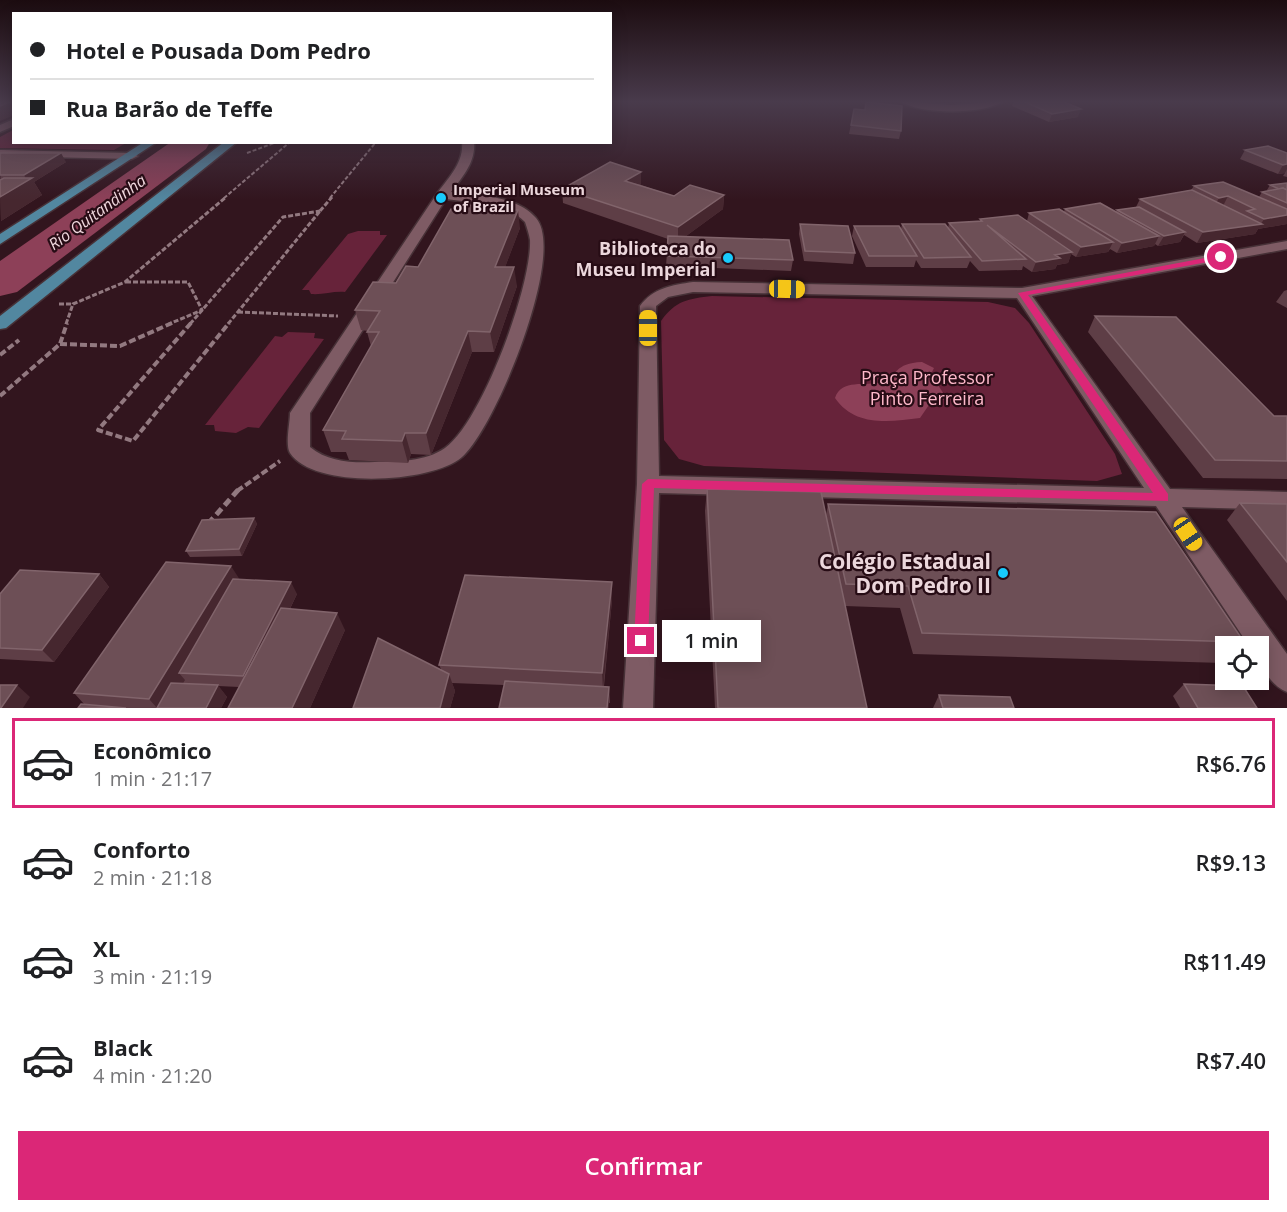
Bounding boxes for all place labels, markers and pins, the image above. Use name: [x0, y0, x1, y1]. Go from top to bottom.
place label: Imperial Museum of Brazil: [453, 179, 585, 216]
marker: Imperial Museum of Brazil: [434, 191, 448, 205]
place label: Biblioteca do Museu Imperial: [575, 236, 716, 281]
marker: Biblioteca do Museu Imperial: [721, 251, 735, 265]
place label: Colégio Estadual Dom Pedro II: [819, 547, 991, 599]
marker: Colégio Estadual Dom Pedro II: [996, 566, 1010, 580]

